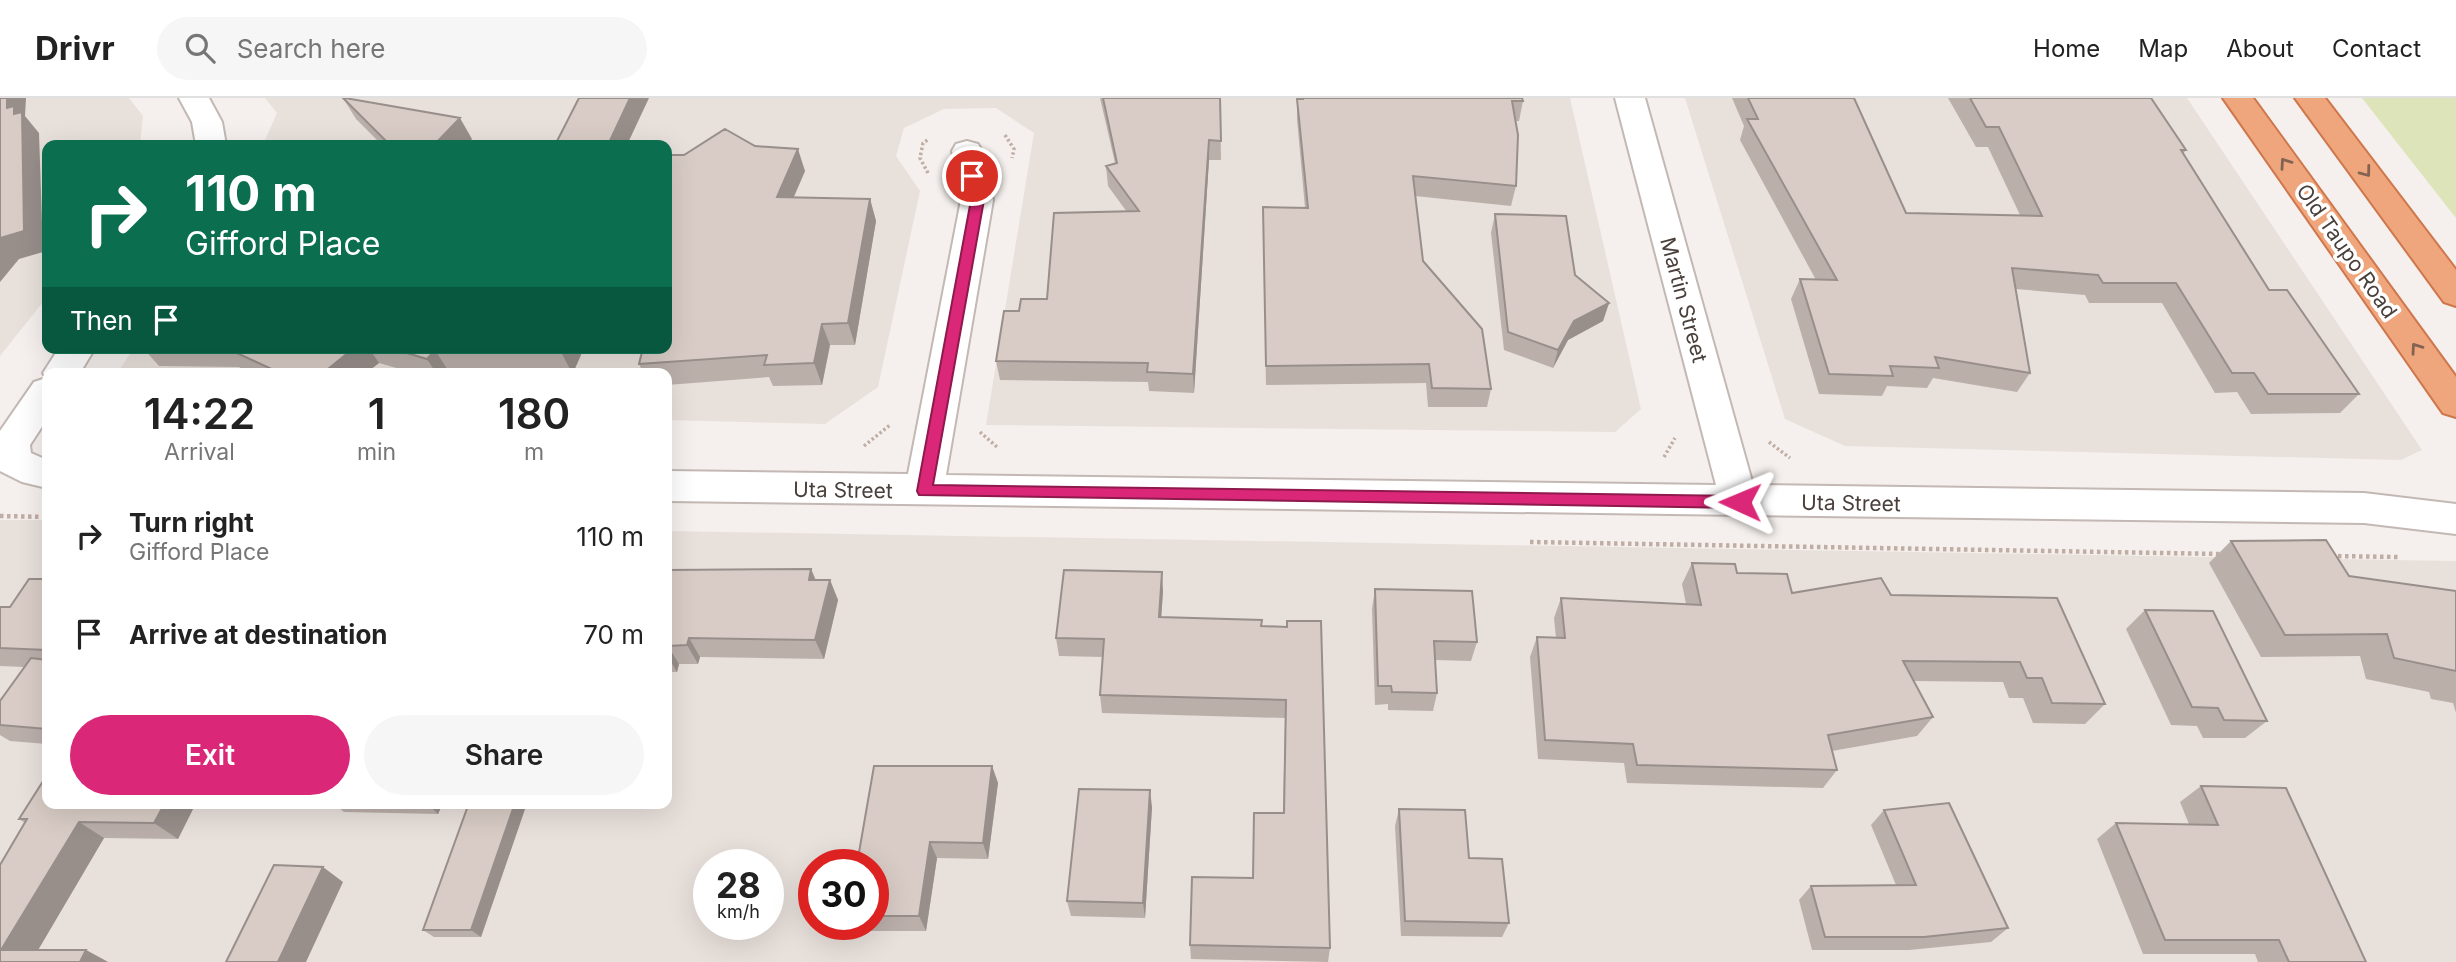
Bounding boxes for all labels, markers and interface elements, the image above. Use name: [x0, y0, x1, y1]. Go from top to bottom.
search box: [157, 17, 647, 80]
text: Drivr: [35, 28, 115, 68]
icon: search: [181, 29, 219, 67]
text: Search here: [237, 33, 385, 64]
text: Home: [2033, 34, 2100, 63]
text: Map: [2138, 34, 2188, 63]
text: About: [2226, 34, 2294, 63]
text: Contact: [2332, 34, 2421, 63]
pin: [942, 146, 1002, 206]
icon: arrive: [953, 157, 991, 195]
one-way arrow: [2280, 158, 2293, 171]
text: 110 m: [185, 164, 317, 223]
one-way arrow: [2357, 165, 2370, 177]
icon: right: [70, 168, 161, 259]
street label: Old Taupo Road: [2291, 179, 2403, 323]
text: Gifford Place: [185, 224, 381, 263]
street label: Martin Street: [1655, 235, 1713, 365]
icon: arrive: [147, 301, 185, 339]
text: Then: [70, 305, 133, 336]
one-way arrow: [2412, 343, 2425, 356]
text: 14:22: [144, 388, 255, 439]
text: 1: [368, 388, 385, 439]
text: 180: [498, 388, 570, 439]
text: Arrival: [164, 438, 235, 466]
text: min: [357, 438, 396, 466]
text: m: [524, 438, 544, 466]
position arrow: [1703, 465, 1777, 539]
street label: Uta Street: [793, 477, 893, 503]
street label: Uta Street: [1801, 490, 1901, 516]
text: Turn right: [129, 507, 254, 538]
icon: right: [70, 517, 108, 555]
text: 110 m: [576, 521, 644, 552]
text: Gifford Place: [129, 538, 270, 566]
icon: arrive: [70, 615, 108, 653]
text: Arrive at destination: [129, 619, 388, 650]
text: 70 m: [583, 619, 644, 650]
button: Exit: [70, 715, 350, 795]
button: Share: [364, 715, 644, 795]
speed limit sign: 30: [798, 849, 889, 940]
text: 28: [716, 864, 761, 906]
text: km/h: [717, 901, 760, 922]

